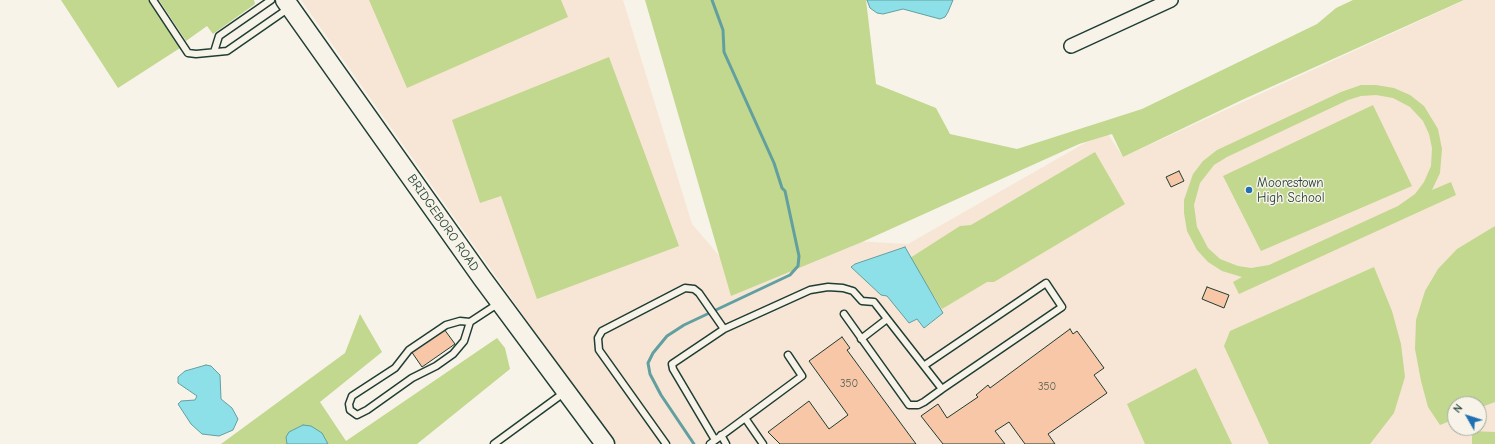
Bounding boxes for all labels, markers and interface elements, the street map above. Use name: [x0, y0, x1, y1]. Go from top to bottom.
street label: BRIDGEBORO ROAD: [404, 171, 482, 275]
place label: Moorestown High School: [1257, 175, 1325, 206]
marker: Moorestown High School: [1244, 185, 1254, 195]
house number: 350: [840, 377, 858, 391]
house number: 350: [1038, 380, 1056, 394]
north arrow: [1447, 396, 1487, 436]
text: N: [1451, 402, 1465, 416]

